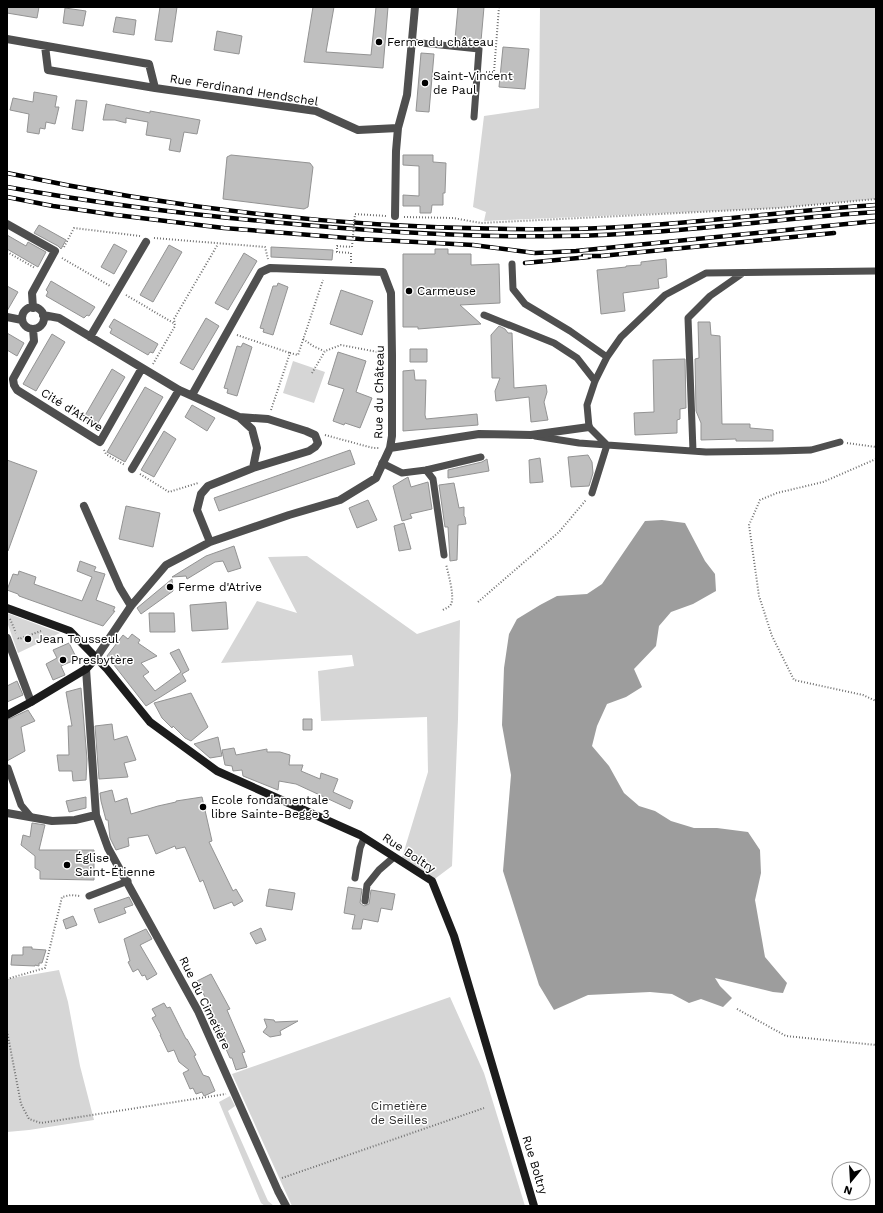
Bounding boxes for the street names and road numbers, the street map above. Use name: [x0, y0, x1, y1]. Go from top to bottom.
street label: Rue Ferdinand Hendschel: [169, 71, 320, 109]
street label: Rue du Château: [371, 345, 387, 439]
street label: Cité d'Atrive: [38, 385, 106, 435]
street label: Rue Boltry: [380, 830, 439, 876]
street label: Rue du Cimetière: [176, 954, 234, 1052]
street label: Rue Boltry: [519, 1134, 551, 1197]

